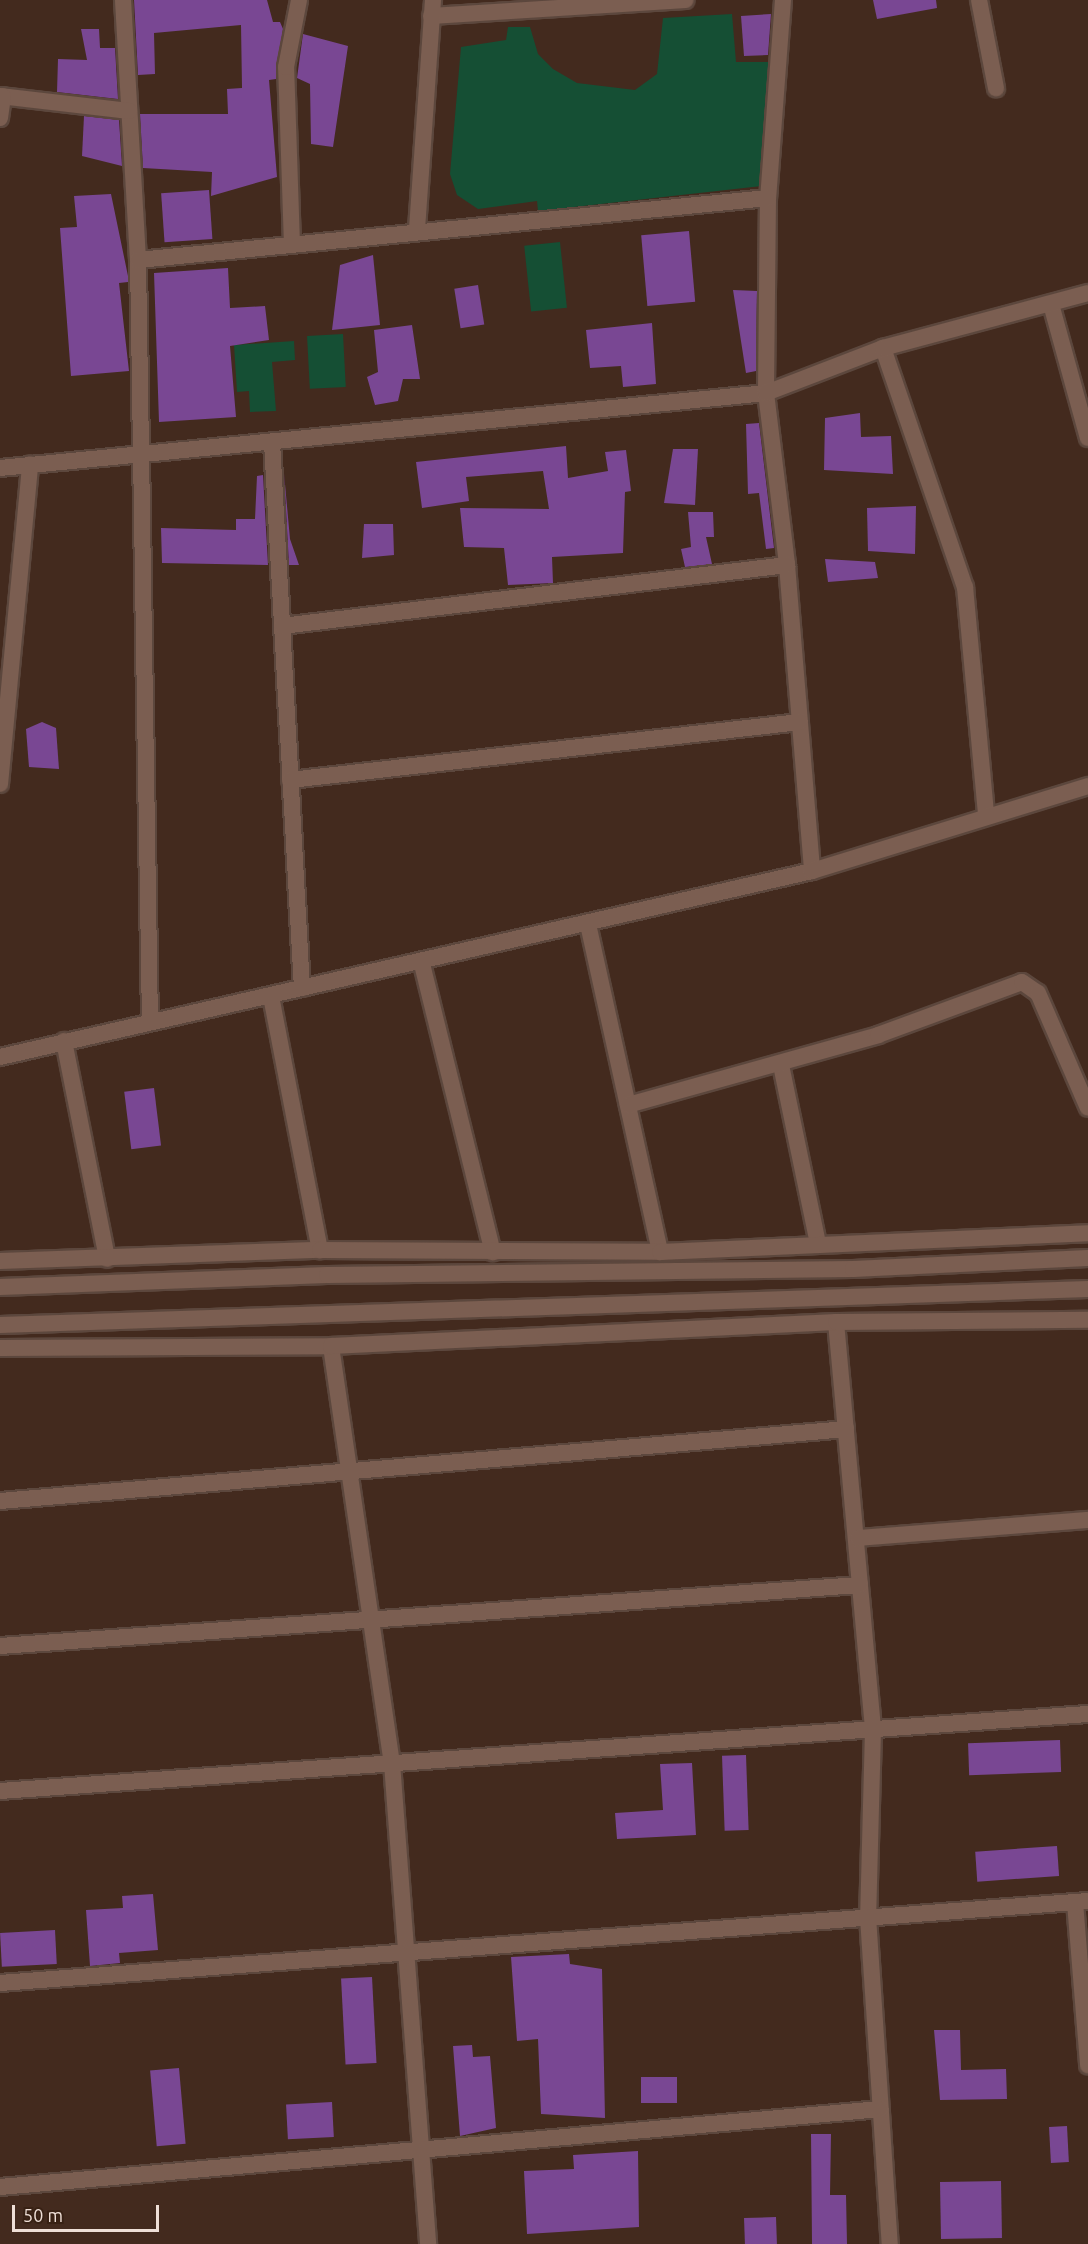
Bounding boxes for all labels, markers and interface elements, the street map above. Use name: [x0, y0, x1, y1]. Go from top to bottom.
scale bar: [15, 2193, 162, 2231]
text: 50 m: [23, 2205, 63, 2225]

